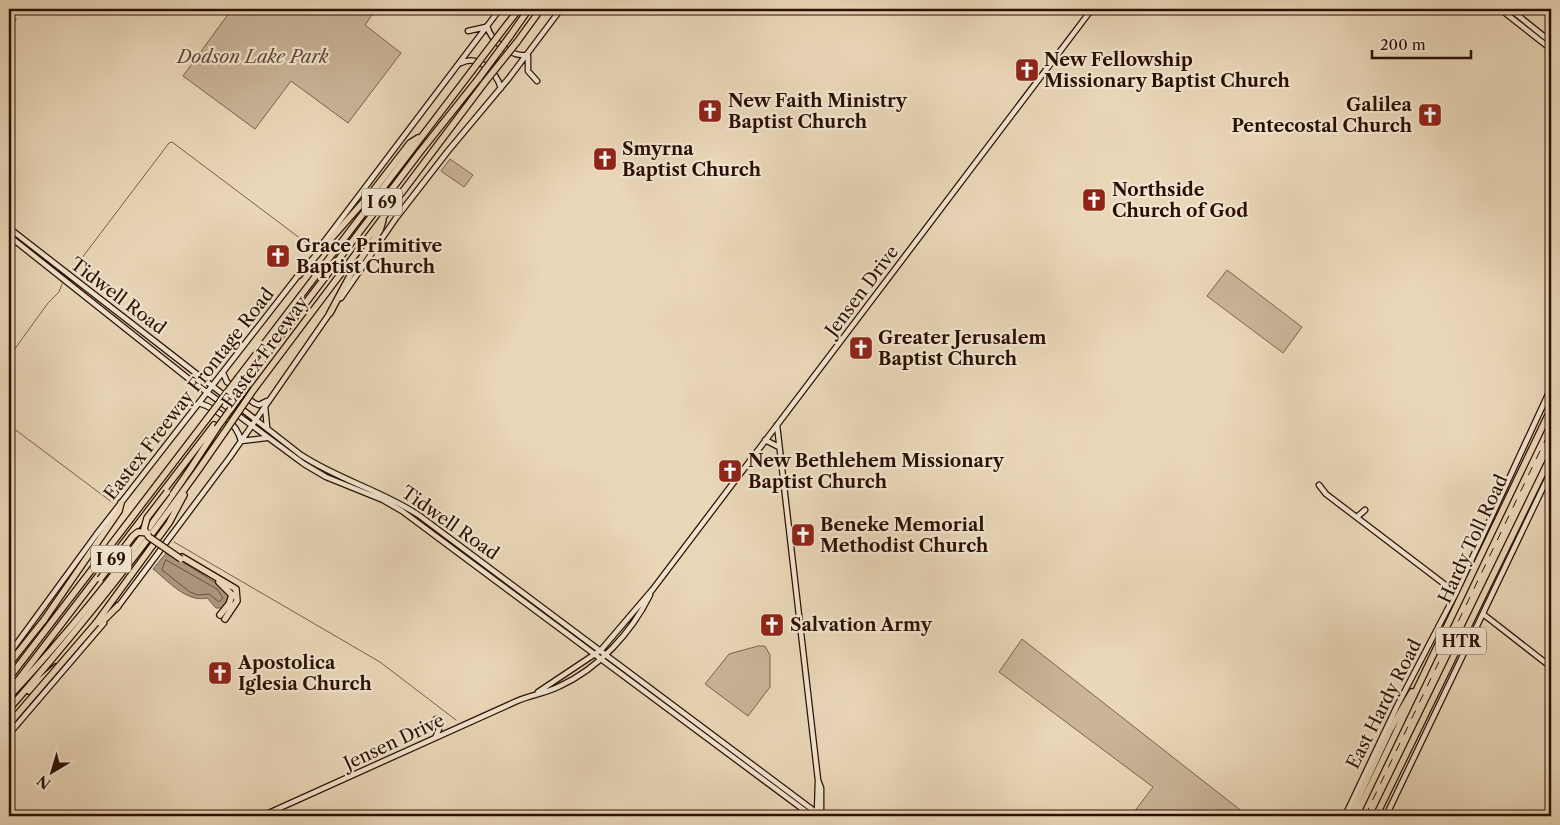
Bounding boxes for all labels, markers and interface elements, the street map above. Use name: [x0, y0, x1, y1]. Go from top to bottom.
scale bar: [1372, 28, 1471, 60]
text: 200 m: [1380, 35, 1426, 54]
park label: Dodson Lake Park: [175, 46, 329, 68]
place label: New Fellowship Missionary Baptist Church: [1044, 49, 1290, 92]
church icon: New Fellowship Missionary Baptist Church: [1014, 57, 1040, 83]
place label: New Faith Ministry Baptist Church: [728, 90, 908, 133]
place label: Galilea Pentecostal Church: [1231, 94, 1413, 137]
church icon: New Faith Ministry Baptist Church: [697, 98, 723, 124]
church icon: Galilea Pentecostal Church: [1417, 102, 1443, 128]
place label: Smyrna Baptist Church: [622, 138, 762, 181]
church icon: Smyrna Baptist Church: [592, 146, 618, 172]
place label: Northside Church of God: [1112, 179, 1248, 222]
church icon: Northside Church of God: [1081, 187, 1107, 213]
road number: I 69: [362, 188, 402, 216]
place label: Grace Primitive Baptist Church: [296, 235, 443, 278]
street label: Jensen Drive: [819, 241, 903, 343]
church icon: Grace Primitive Baptist Church: [265, 243, 291, 269]
street label: Tidwell Road: [66, 253, 170, 339]
street label: Eastex Freeway Frontage Road: [99, 284, 279, 504]
street label: Eastex Freeway: [217, 291, 313, 412]
place label: Greater Jerusalem Baptist Church: [878, 327, 1046, 370]
church icon: Greater Jerusalem Baptist Church: [848, 335, 874, 361]
place label: New Bethlehem Missionary Baptist Church: [748, 450, 1005, 493]
church icon: New Bethlehem Missionary Baptist Church: [717, 458, 743, 484]
street label: Hardy Toll Road: [1434, 471, 1512, 607]
street label: Tidwell Road: [397, 481, 503, 565]
place label: Beneke Memorial Methodist Church: [820, 514, 989, 557]
church icon: Beneke Memorial Methodist Church: [790, 522, 816, 548]
road number: I 69: [91, 546, 131, 572]
church icon: Salvation Army: [759, 612, 785, 638]
place label: Salvation Army: [790, 614, 933, 636]
road number: HTR: [1436, 627, 1486, 654]
street label: East Hardy Road: [1342, 635, 1426, 772]
place label: Apostolica Iglesia Church: [237, 652, 373, 695]
church icon: Apostolica Iglesia Church: [207, 660, 233, 686]
street label: Jensen Drive: [338, 709, 448, 776]
north arrow: [28, 748, 78, 798]
text: N: [34, 771, 54, 793]

